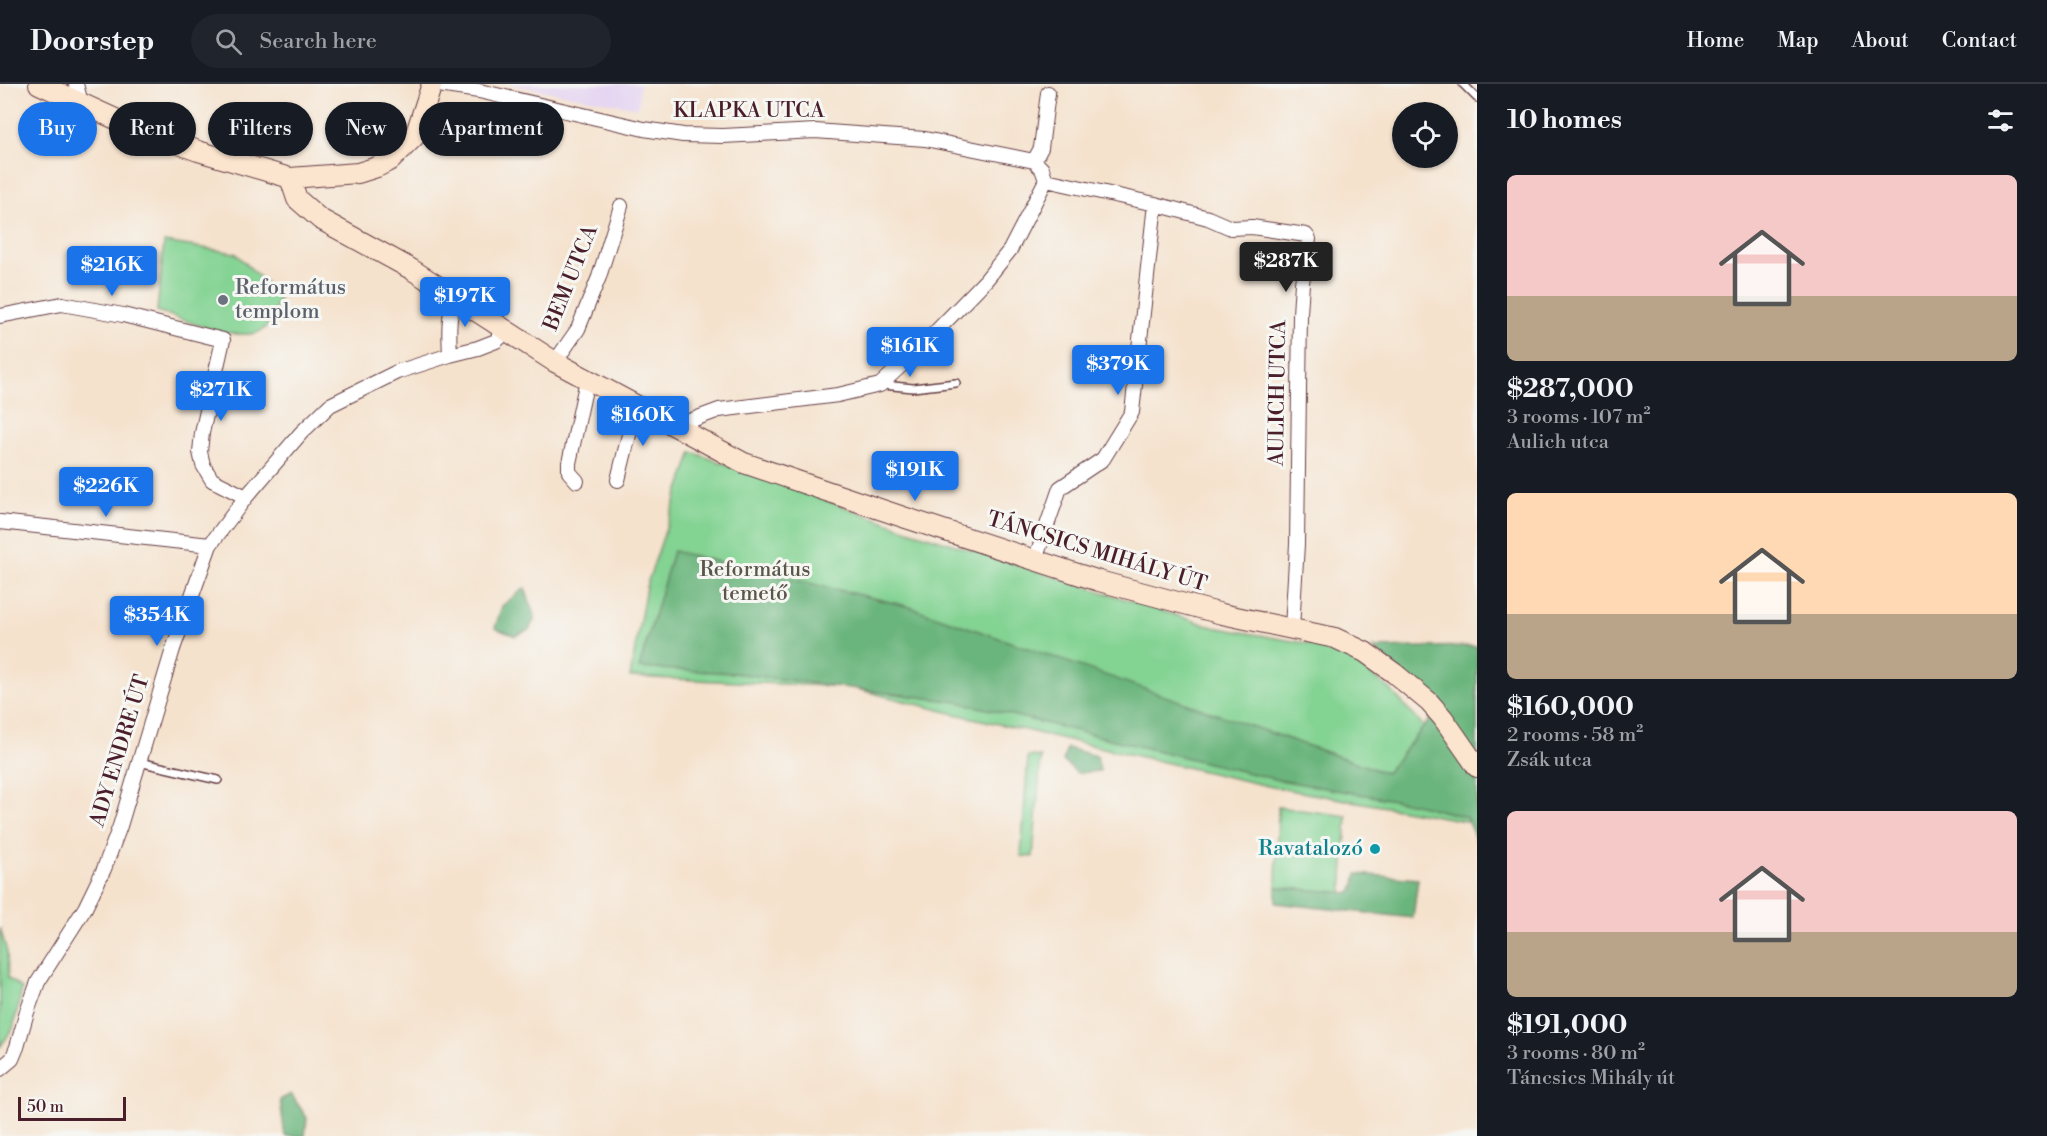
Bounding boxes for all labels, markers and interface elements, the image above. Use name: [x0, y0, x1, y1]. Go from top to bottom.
search box: [191, 14, 611, 68]
text: Doorstep: [30, 24, 155, 59]
icon: search: [212, 25, 245, 58]
text: Search here: [260, 28, 377, 55]
text: Home: [1687, 28, 1744, 54]
text: Map: [1777, 28, 1819, 54]
text: About: [1852, 28, 1909, 54]
text: Contact: [1942, 28, 2017, 54]
street label: KLAPKA UTCA: [673, 98, 825, 124]
chip: Buy: [18, 102, 97, 156]
chip: Rent: [109, 102, 196, 156]
chip: Filters: [208, 102, 313, 156]
chip: New: [325, 102, 407, 156]
chip: Apartment: [419, 102, 564, 156]
map controls: [1392, 102, 1458, 168]
button: locate: [1392, 102, 1458, 168]
text: 10 homes: [1507, 104, 1622, 136]
icon: filters: [1984, 104, 2017, 137]
icon: home: [1708, 214, 1816, 322]
street label: BEM UTCA: [538, 221, 604, 336]
pin: $287K: [1244, 242, 1328, 293]
pin: $216K: [70, 246, 154, 297]
text: $287K: [1254, 249, 1318, 274]
text: $216K: [81, 253, 143, 278]
place label: Református templom: [235, 275, 346, 325]
pin: $197K: [423, 277, 507, 328]
text: $197K: [434, 284, 496, 309]
marker: Református templom: [216, 293, 230, 307]
street label: AULICH UTCA: [1264, 319, 1292, 467]
pin: $161K: [868, 327, 952, 378]
text: $161K: [881, 334, 939, 359]
pin: $379K: [1076, 345, 1160, 396]
text: $379K: [1086, 352, 1150, 377]
pin: $271K: [179, 371, 263, 422]
text: $287,000: [1507, 373, 1634, 405]
text: $271K: [190, 378, 252, 403]
pin: $160K: [601, 396, 685, 447]
text: $160K: [611, 403, 675, 428]
text: 3 rooms · 107 m²: [1507, 405, 1651, 430]
text: Aulich utca: [1507, 430, 1609, 455]
pin: $191K: [873, 451, 957, 502]
text: $191K: [886, 458, 944, 483]
pin: $226K: [64, 467, 148, 518]
text: $226K: [73, 474, 139, 499]
street label: TÁNCSICS MIHÁLY ÚT: [984, 503, 1211, 598]
icon: home: [1708, 532, 1816, 640]
park label: Református temető: [699, 557, 811, 607]
pin: $354K: [115, 596, 199, 647]
text: $354K: [124, 603, 190, 628]
street label: ADY ENDRE ÚT: [81, 671, 156, 831]
text: $160,000: [1507, 691, 1634, 723]
text: 2 rooms · 58 m²: [1507, 723, 1643, 748]
text: Zsák utca: [1507, 748, 1592, 773]
place label: Ravatalozó: [1258, 836, 1363, 862]
marker: Ravatalozó: [1368, 842, 1382, 856]
icon: home: [1708, 850, 1816, 958]
text: $191,000: [1507, 1009, 1627, 1041]
text: 3 rooms · 80 m²: [1507, 1041, 1645, 1066]
text: Táncsics Mihály út: [1507, 1066, 1675, 1091]
scale bar: [18, 1094, 126, 1122]
text: 50 m: [27, 1097, 64, 1117]

